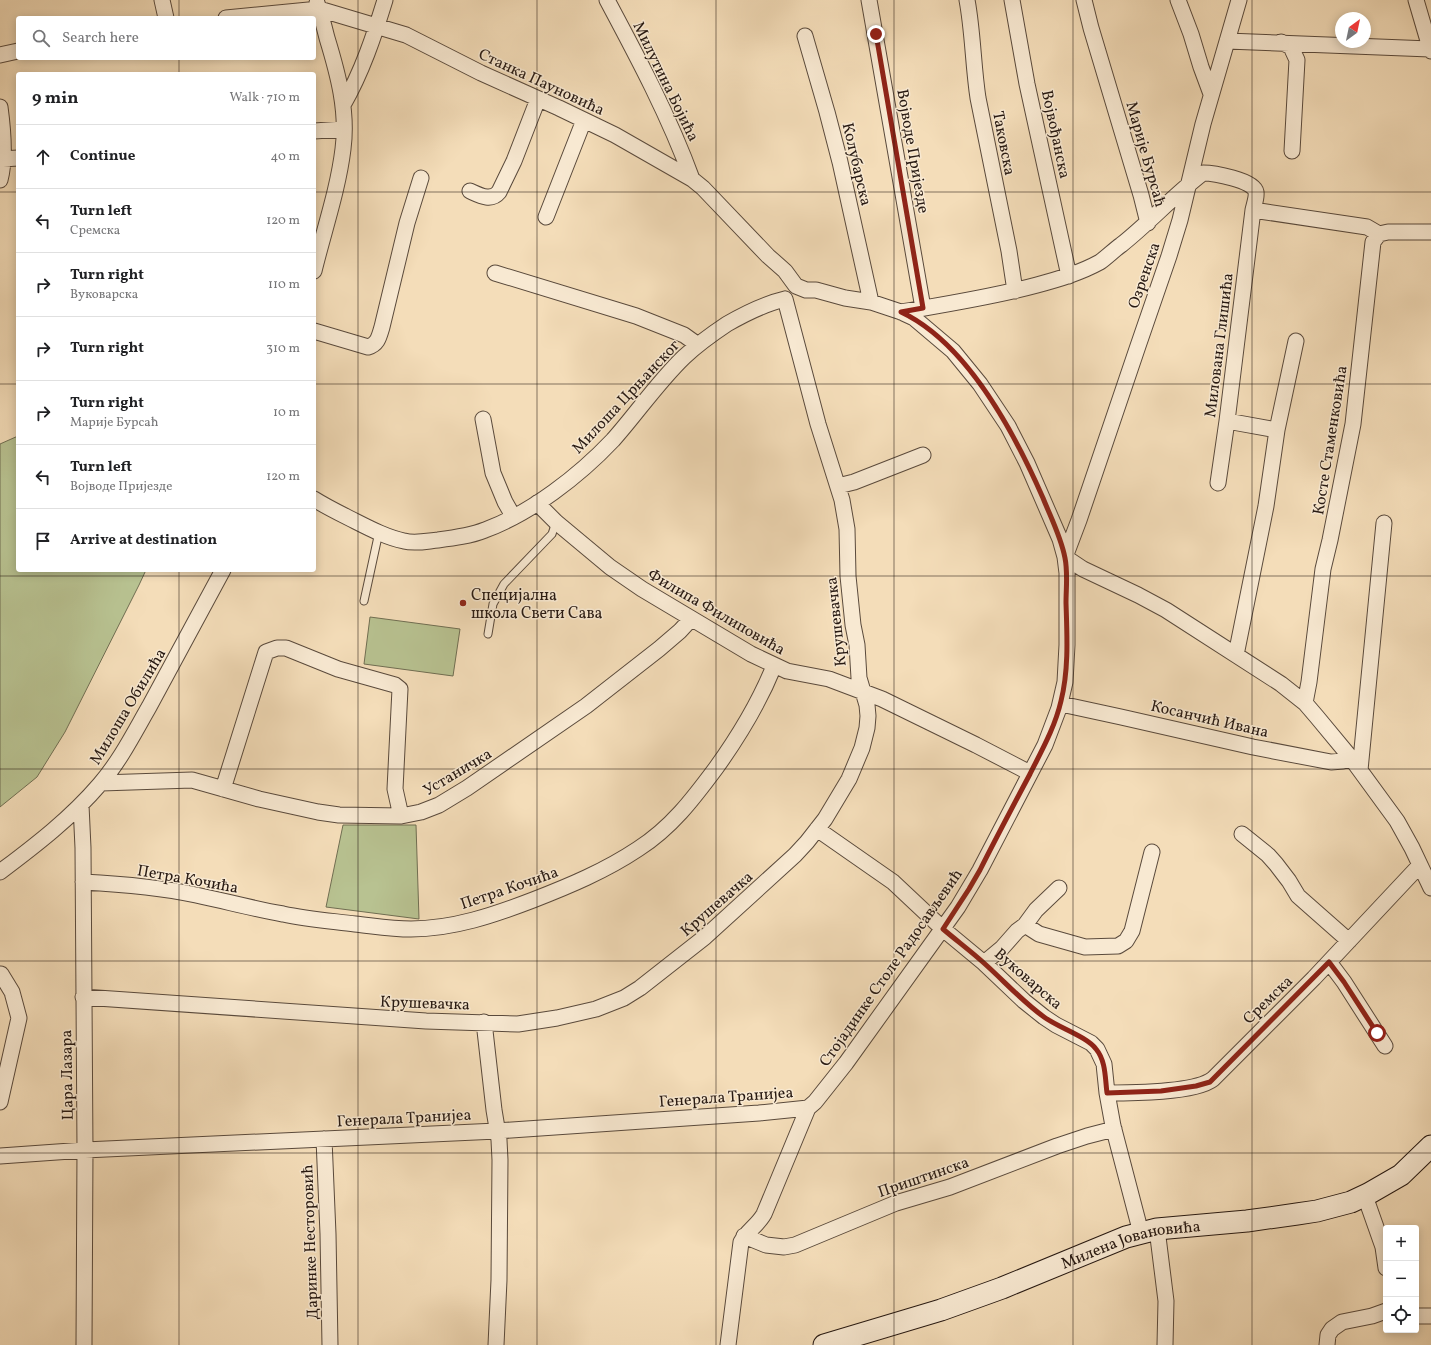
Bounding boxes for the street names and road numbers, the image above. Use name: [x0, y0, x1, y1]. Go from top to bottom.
street label: Милутина Бојића: [627, 18, 704, 145]
street label: Станка Пауновића: [475, 44, 608, 122]
street label: Војводе Пријезде: [890, 87, 934, 215]
street label: Војвођанска: [1035, 88, 1075, 181]
street label: Марије Бурсаћ: [1119, 99, 1171, 210]
street label: Таковска: [986, 109, 1020, 177]
street label: Колубарска: [836, 121, 876, 208]
street label: Озренска: [1123, 240, 1166, 312]
street label: Милована Глишића: [1200, 272, 1240, 419]
street label: Милоша Црњанског: [568, 335, 685, 459]
street label: Косте Стаменковића: [1308, 364, 1354, 517]
street label: Филипа Филиповића: [643, 564, 789, 661]
street label: Крушевачка: [821, 576, 853, 668]
street label: Милоша Обилића: [85, 645, 172, 769]
street label: Косанчић Ивана: [1148, 696, 1271, 744]
street label: Устаничка: [420, 744, 497, 802]
street label: Петра Кочића: [135, 860, 240, 900]
street label: Петра Кочића: [458, 862, 562, 916]
street label: Стојадинке Столе Радосављевић: [815, 865, 969, 1071]
street label: Крушевачка: [676, 867, 758, 942]
street label: Вуковарска: [989, 944, 1067, 1015]
street label: Сремска: [1239, 971, 1298, 1030]
street label: Крушевачка: [380, 991, 470, 1017]
street label: Цара Лазара: [56, 1029, 80, 1121]
street label: Генерала Транијеа: [658, 1082, 794, 1114]
street label: Генерала Транијеа: [336, 1104, 472, 1134]
street label: Приштинска: [875, 1152, 972, 1204]
street label: Даринке Несторовић: [297, 1164, 325, 1320]
street label: Милена Јовановића: [1058, 1216, 1202, 1276]

